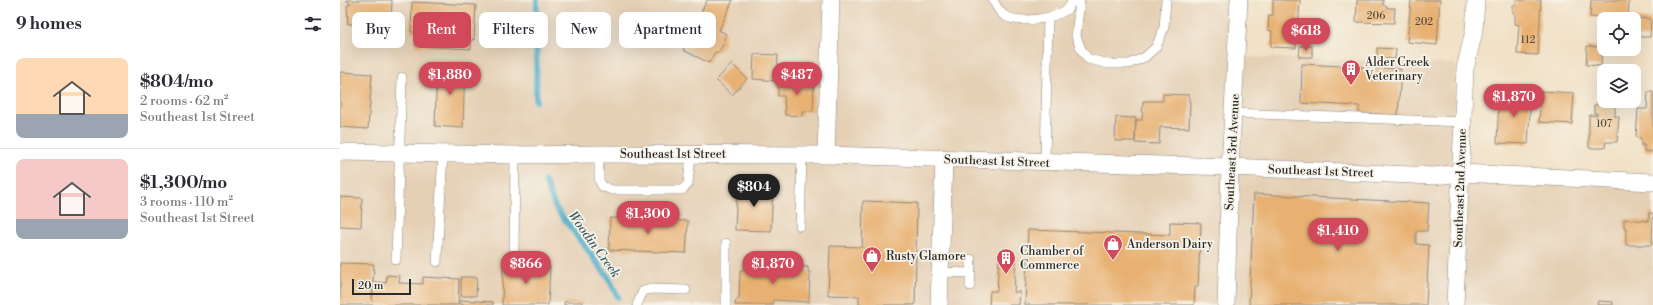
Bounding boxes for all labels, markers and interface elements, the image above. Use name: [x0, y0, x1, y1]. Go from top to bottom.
house number: 206: [1367, 10, 1385, 22]
chip: Buy: [352, 12, 405, 48]
chip: Rent: [413, 12, 471, 48]
chip: Filters: [479, 12, 548, 48]
chip: New: [556, 12, 611, 48]
chip: Apartment: [619, 12, 716, 48]
map controls: [1597, 12, 1641, 108]
button: locate: [1597, 12, 1641, 56]
text: 9 homes: [16, 13, 82, 35]
icon: filters: [302, 13, 324, 35]
house number: 202: [1415, 16, 1433, 28]
pin: $618: [1282, 18, 1330, 52]
text: $618: [1291, 23, 1321, 39]
house number: 112: [1521, 34, 1536, 46]
place label: Alder Creek Veterinary: [1364, 55, 1430, 84]
building icon: Alder Creek Veterinary: [1340, 58, 1362, 86]
pin: $1,880: [417, 62, 483, 96]
pin: $487: [773, 62, 821, 96]
button: layers: [1597, 64, 1641, 108]
text: $1,880: [428, 67, 472, 83]
text: $487: [781, 67, 813, 83]
text: $804/mo: [140, 71, 213, 93]
icon: home: [48, 74, 96, 122]
pin: $1,870: [1481, 84, 1547, 118]
text: $1,870: [1493, 89, 1535, 105]
text: 2 rooms · 62 m²: [140, 93, 229, 109]
street label: Southeast 3rd Avenue: [1222, 93, 1243, 211]
text: Southeast 1st Street: [140, 109, 255, 125]
house number: 107: [1596, 118, 1612, 130]
street label: Southeast 2nd Avenue: [1451, 128, 1470, 248]
street label: Southeast 1st Street: [620, 147, 727, 162]
street label: Southeast 1st Street: [944, 152, 1051, 171]
street label: Southeast 1st Street: [1268, 162, 1375, 181]
text: $1,300/mo: [140, 172, 227, 194]
pin: $804: [730, 174, 778, 208]
icon: home: [48, 175, 96, 223]
text: $804: [737, 179, 771, 195]
text: 3 rooms · 110 m²: [140, 194, 233, 210]
pin: $1,300: [615, 201, 681, 235]
text: $1,300: [626, 206, 670, 222]
water label: Woodin Creek: [565, 208, 624, 281]
text: Southeast 1st Street: [140, 210, 255, 226]
pin: $1,410: [1305, 218, 1371, 252]
text: $1,410: [1317, 223, 1359, 239]
shop icon: Anderson Dairy: [1102, 233, 1124, 261]
place label: Anderson Dairy: [1126, 237, 1213, 252]
place label: Chamber of Commerce: [1020, 244, 1084, 273]
shop icon: Rusty Glamore: [861, 245, 883, 273]
building icon: Chamber of Commerce: [995, 247, 1017, 275]
place label: Rusty Glamore: [886, 249, 966, 264]
pin: $866: [502, 251, 550, 285]
pin: $1,870: [740, 251, 806, 285]
text: $866: [510, 256, 542, 272]
text: $1,870: [752, 256, 794, 272]
scale bar: [352, 277, 411, 296]
text: 20 m: [358, 279, 383, 293]

